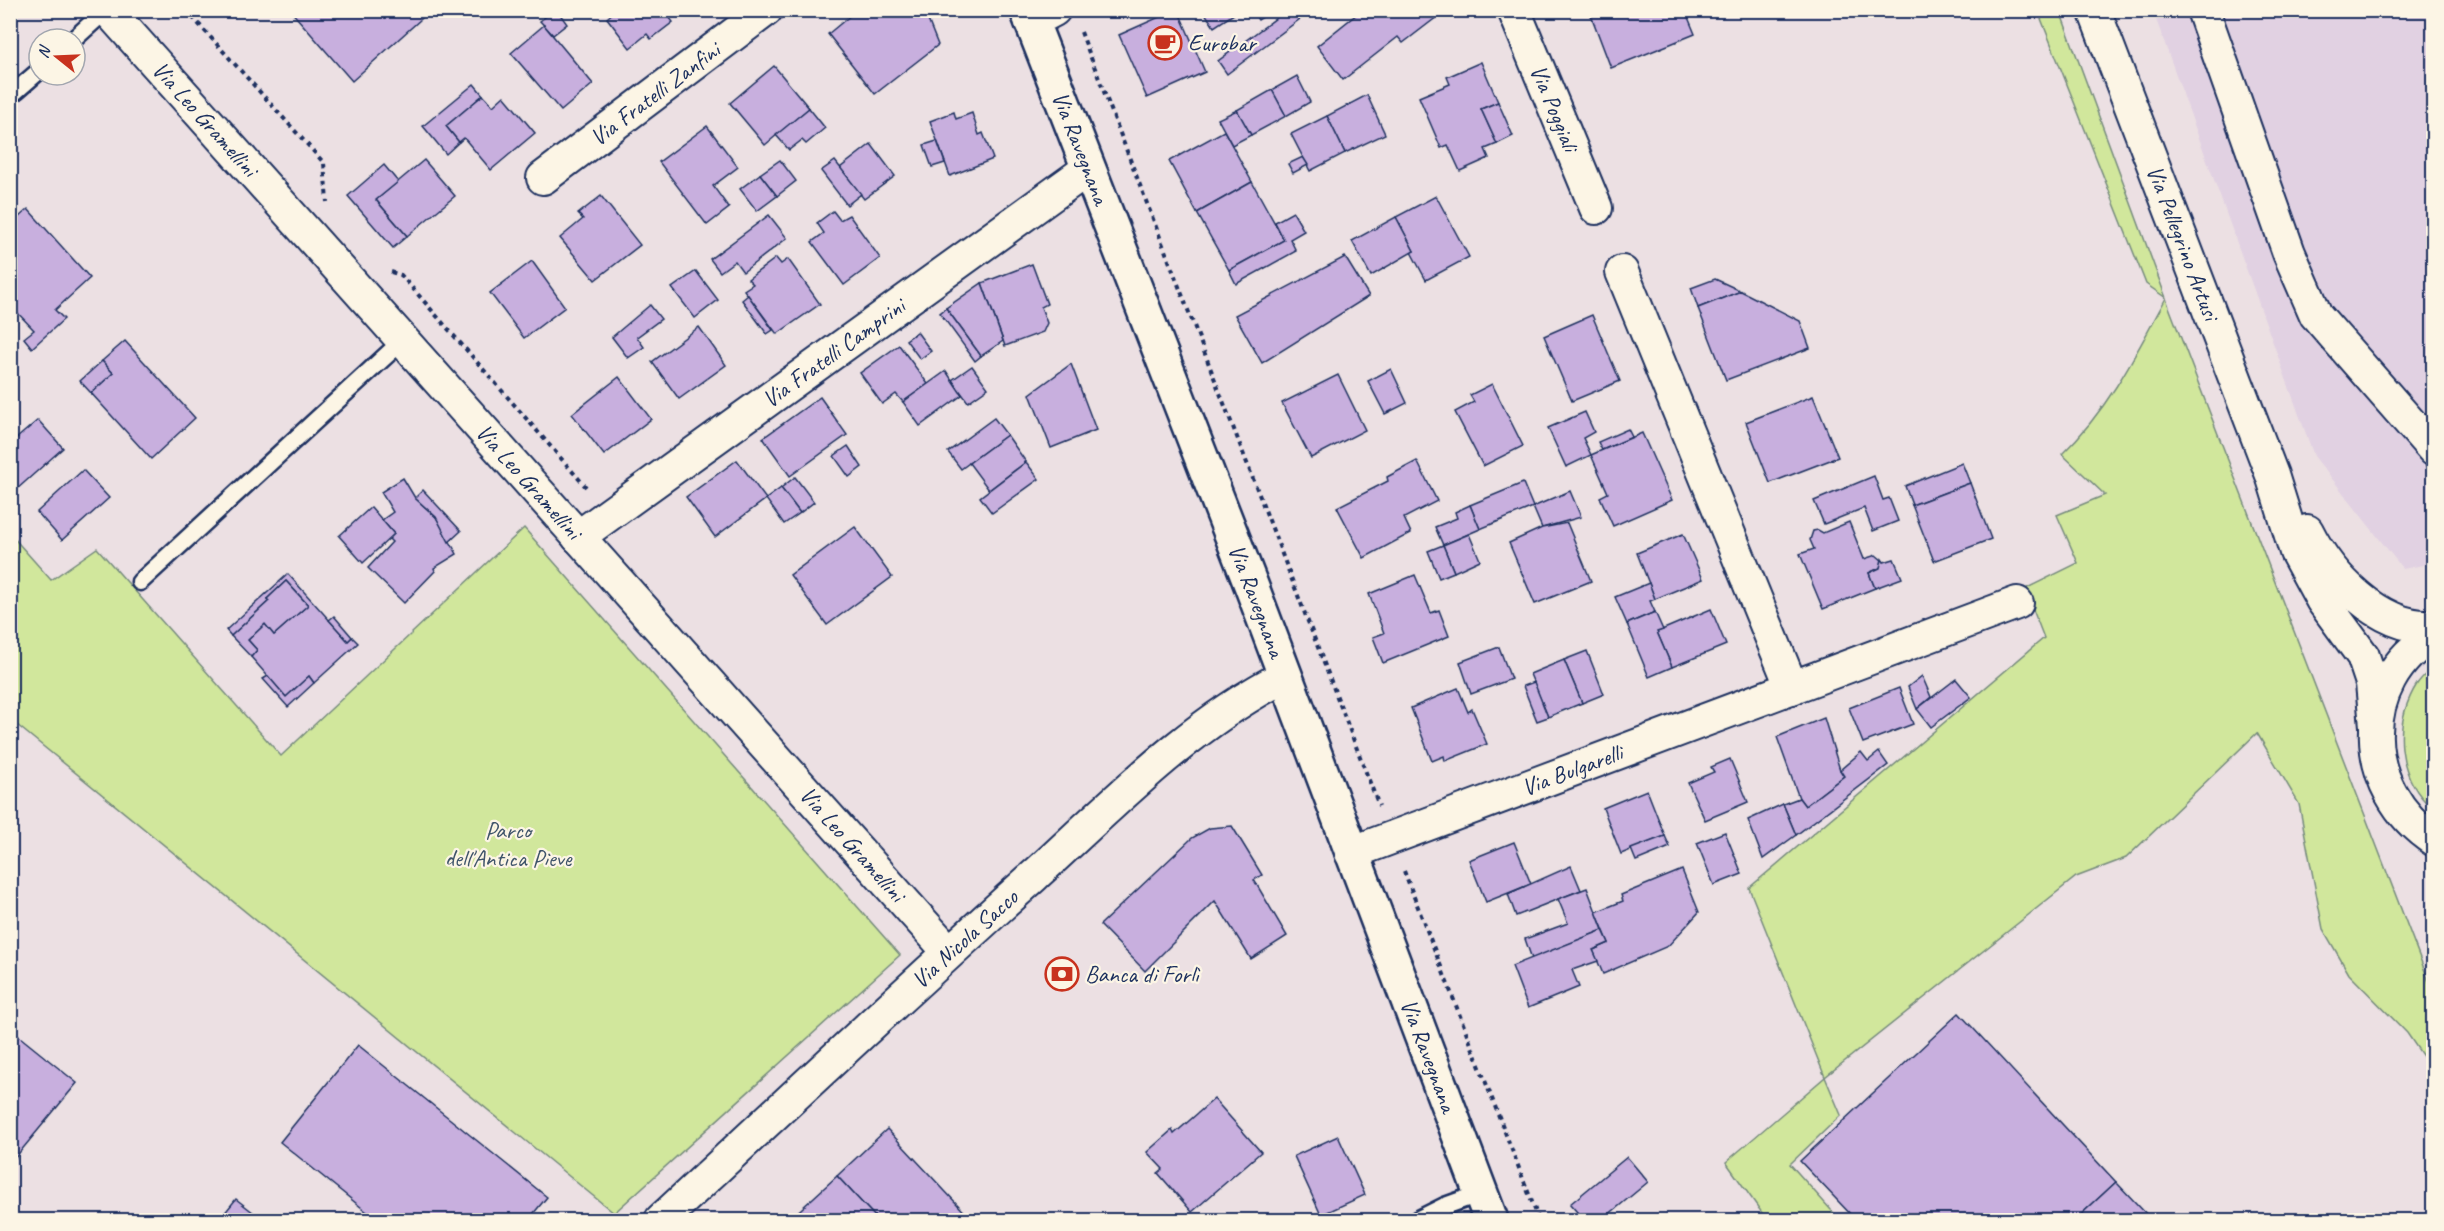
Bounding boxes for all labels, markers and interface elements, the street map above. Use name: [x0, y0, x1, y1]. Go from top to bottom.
cafe icon: Eurobar: [1147, 25, 1183, 61]
north arrow: [27, 27, 87, 87]
place label: Eurobar: [1188, 28, 1258, 58]
street label: Via Fratelli Zanfini: [584, 34, 728, 152]
text: N: [33, 42, 56, 60]
street label: Via Leo Gramellini: [146, 55, 266, 185]
street label: Via Poggiali: [1523, 60, 1587, 159]
street label: Via Ravegnana: [1045, 87, 1117, 211]
street label: Via Pellegrino Artusi: [2140, 161, 2227, 327]
street label: Via Fratelli Camprini: [756, 290, 913, 414]
street label: Via Leo Gramellini: [470, 417, 590, 547]
street label: Via Ravegnana: [1222, 540, 1293, 664]
street label: Via Bulgarelli: [1517, 736, 1630, 803]
street label: Via Leo Gramellini: [793, 780, 914, 910]
park label: Parco dell'Antica Pieve: [445, 815, 574, 873]
street label: Via Nicola Sacco: [905, 882, 1025, 995]
bank icon: Banca di Forlì: [1044, 956, 1080, 992]
place label: Banca di Forlì: [1085, 959, 1201, 989]
street label: Via Ravegnana: [1394, 995, 1465, 1118]

